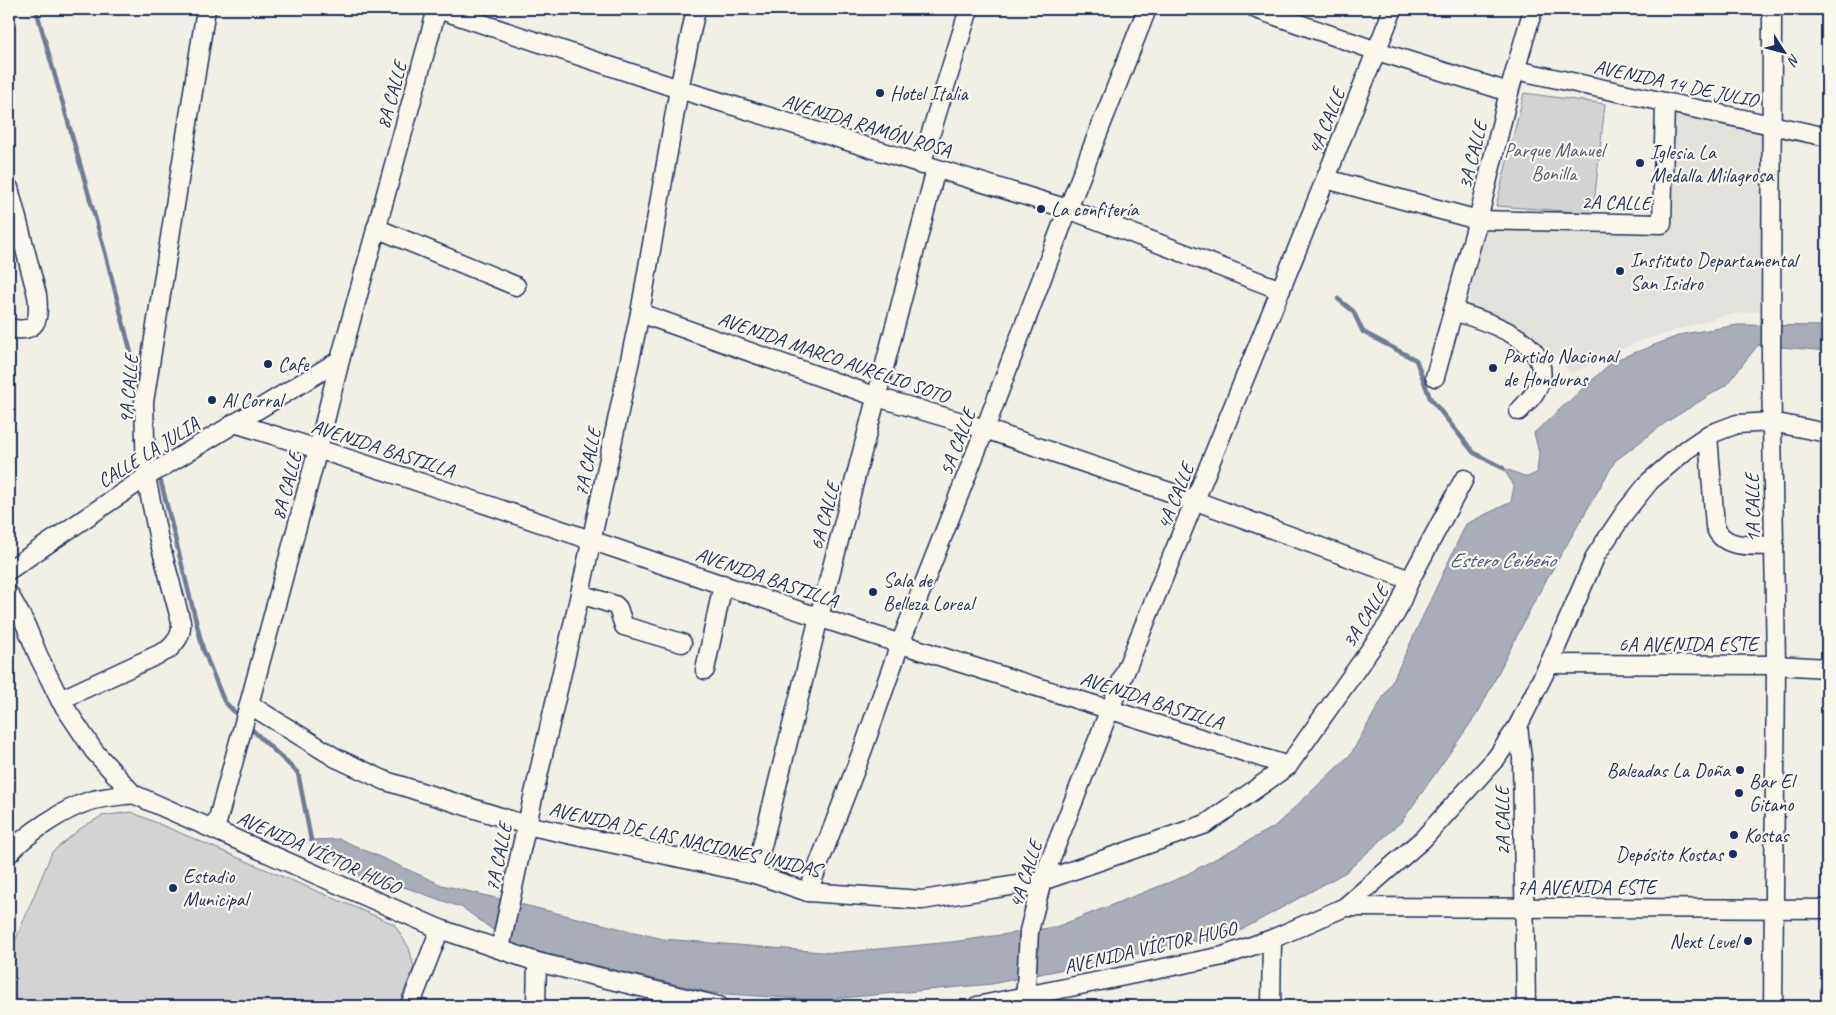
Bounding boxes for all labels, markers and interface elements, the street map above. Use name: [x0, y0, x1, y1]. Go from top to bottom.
north arrow: [1758, 28, 1808, 78]
text: N: [1783, 51, 1804, 70]
street label: AVENIDA 14 DE JULIO: [1592, 54, 1762, 113]
street label: 8A CALLE: [370, 55, 413, 132]
place label: Hotel Italia: [890, 81, 970, 106]
street label: 4A CALLE: [1302, 82, 1352, 158]
marker: Hotel Italia: [874, 87, 886, 99]
street label: AVENIDA RAMÓN ROSA: [780, 88, 955, 163]
street label: 3A CALLE: [1452, 116, 1494, 192]
park label: Parque Manuel Bonilla: [1504, 138, 1608, 186]
place label: Iglesia La Medalla Milagrosa: [1650, 140, 1774, 188]
marker: Iglesia La Medalla Milagrosa: [1634, 157, 1646, 169]
street label: 2A CALLE: [1581, 189, 1654, 216]
place label: La confitería: [1051, 197, 1139, 222]
marker: La confitería: [1035, 203, 1047, 215]
place label: Instituto Departamental San Isidro: [1630, 248, 1801, 296]
marker: Instituto Departamental San Isidro: [1614, 265, 1626, 277]
street label: AVENIDA MARCO AURELIO SOTO: [715, 306, 955, 409]
place label: Partido Nacional de Honduras: [1503, 344, 1621, 392]
street label: 9A CALLE: [113, 350, 144, 425]
place label: Cafe: [278, 352, 310, 377]
marker: Cafe: [262, 358, 274, 370]
marker: Partido Nacional de Honduras: [1487, 362, 1499, 374]
place label: Al Corral: [222, 388, 286, 413]
marker: Al Corral: [206, 394, 218, 406]
street label: 5A CALLE: [933, 402, 983, 479]
street label: CALLE LA JULIA: [93, 411, 204, 493]
street label: AVENIDA BASTILLA: [308, 414, 458, 484]
street label: 7A CALLE: [568, 423, 608, 499]
street label: 8A CALLE: [265, 446, 308, 523]
street label: 4A CALLE: [1151, 457, 1201, 533]
street label: 1A CALLE: [1739, 470, 1766, 543]
street label: 6A CALLE: [803, 476, 846, 553]
street label: AVENIDA BASTILLA: [693, 541, 842, 614]
water label: Estero Ceibeño: [1449, 547, 1557, 573]
place label: Sala de Belleza Loreal: [883, 568, 977, 616]
street label: 3A CALLE: [1336, 578, 1396, 652]
marker: Sala de Belleza Loreal: [867, 586, 879, 598]
street label: 6A AVENIDA ESTE: [1618, 632, 1760, 657]
street label: AVENIDA BASTILLA: [1077, 666, 1227, 736]
place label: Baleadas La Doña: [1607, 758, 1731, 783]
marker: Baleadas La Doña: [1734, 764, 1746, 776]
place label: Bar El Gitano: [1749, 769, 1798, 817]
street label: 2A CALLE: [1489, 783, 1516, 856]
marker: Bar El Gitano: [1733, 787, 1745, 799]
street label: AVENIDA DE LAS NACIONES UNIDAS: [547, 796, 827, 884]
street label: AVENIDA VÍCTOR HUGO: [233, 805, 406, 901]
street label: 7A CALLE: [479, 818, 519, 894]
place label: Kostas: [1744, 823, 1790, 848]
marker: Kostas: [1728, 829, 1740, 841]
street label: 4A CALLE: [1003, 834, 1049, 911]
place label: Depósito Kostas: [1616, 842, 1725, 867]
marker: Depósito Kostas: [1727, 848, 1739, 860]
place label: Estadio Municipal: [183, 864, 251, 912]
street label: 7A AVENIDA ESTE: [1516, 875, 1658, 900]
marker: Estadio Municipal: [167, 882, 179, 894]
street label: AVENIDA VÍCTOR HUGO: [1061, 915, 1241, 979]
place label: Next Level: [1669, 929, 1742, 954]
marker: Next Level: [1742, 935, 1754, 947]

